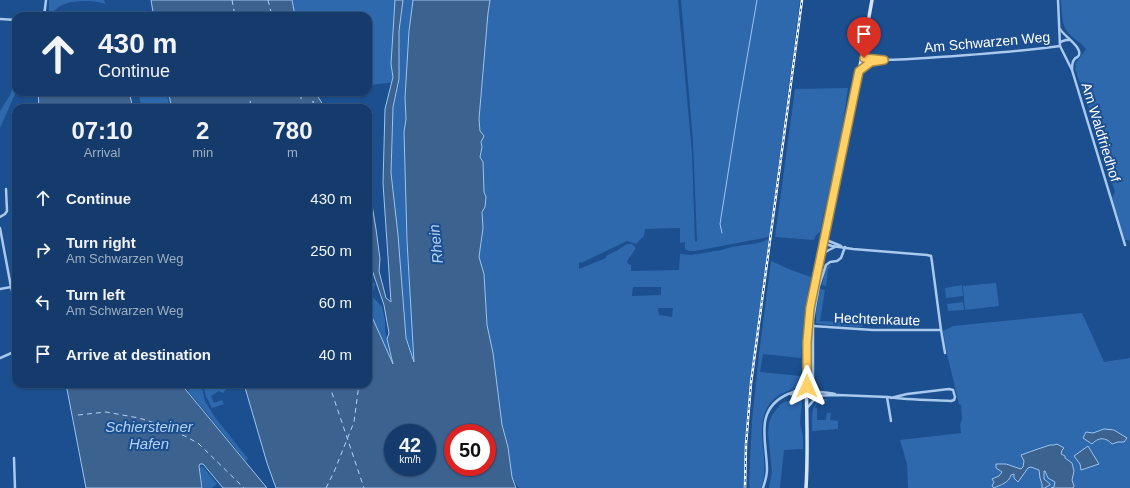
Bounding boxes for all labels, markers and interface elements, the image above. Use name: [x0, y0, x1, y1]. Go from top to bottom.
pin: [847, 17, 881, 58]
icon: arrive: [853, 23, 875, 45]
icon: ahead: [32, 28, 84, 80]
text: 430 m: [98, 28, 177, 59]
street label: Am Schwarzen Weg: [923, 29, 1051, 55]
text: Continue: [98, 61, 170, 81]
street label: Am Waldfriedhof: [1078, 80, 1124, 184]
text: 07:10: [71, 117, 133, 144]
text: 2: [196, 117, 209, 144]
text: 780: [273, 117, 313, 144]
text: Arrival: [84, 145, 121, 160]
text: min: [192, 145, 213, 160]
text: m: [287, 145, 298, 160]
icon: ahead: [32, 187, 54, 209]
text: Continue: [66, 190, 131, 207]
text: 430 m: [310, 190, 352, 207]
water label: Rhein: [425, 224, 446, 264]
text: Turn right: [66, 234, 136, 251]
icon: right: [32, 239, 54, 261]
text: 250 m: [310, 242, 352, 259]
text: Am Schwarzen Weg: [66, 251, 184, 266]
text: Turn left: [66, 286, 125, 303]
icon: left: [32, 291, 54, 313]
text: 60 m: [319, 294, 352, 311]
text: Am Schwarzen Weg: [66, 303, 184, 318]
street label: Hechtenkaute: [834, 309, 921, 329]
icon: arrive: [32, 343, 54, 365]
text: Arrive at destination: [66, 346, 211, 363]
text: 40 m: [319, 346, 352, 363]
position arrow: [786, 365, 828, 407]
water label: Schiersteiner Hafen: [105, 418, 194, 452]
speed limit sign: 50: [444, 424, 496, 476]
text: 42: [399, 434, 421, 456]
text: km/h: [399, 454, 421, 465]

